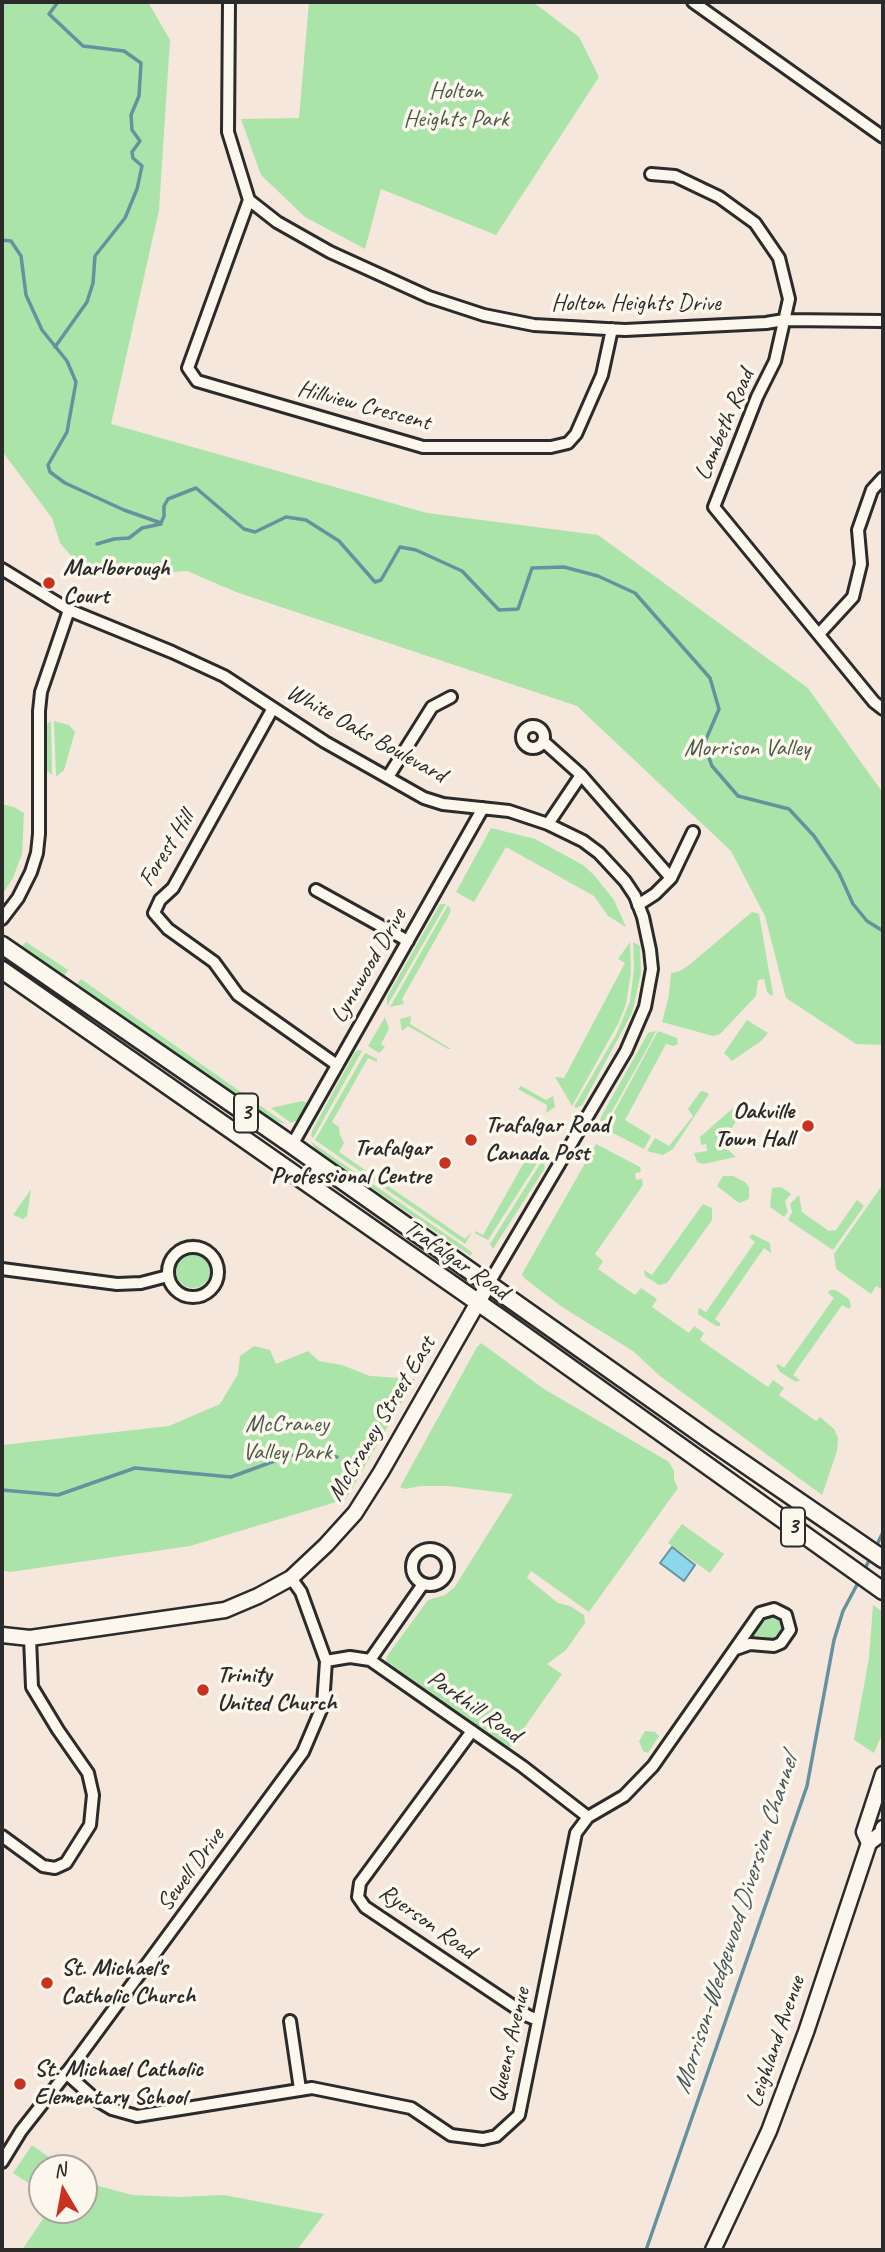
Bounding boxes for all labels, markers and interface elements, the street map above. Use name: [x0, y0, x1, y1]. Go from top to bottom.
park label: Holton Heights Park: [403, 78, 509, 134]
street label: Holton Heights Drive: [551, 290, 721, 318]
street label: Lambeth Road: [689, 365, 761, 485]
street label: Hillview Crescent: [294, 374, 434, 438]
place label: Marlborough Court: [63, 555, 170, 611]
marker: Marlborough Court: [41, 575, 57, 591]
street label: White Oaks Boulevard: [281, 678, 451, 790]
park label: Morrison Valley: [684, 735, 810, 763]
street label: Forest Hill: [133, 806, 201, 892]
street label: Lynnwood Drive: [325, 904, 413, 1028]
road number: 3: [234, 1094, 258, 1132]
place label: Oakville Town Hall: [714, 1098, 794, 1154]
place label: Trafalgar Road Canada Post: [485, 1112, 609, 1168]
marker: Oakville Town Hall: [800, 1118, 816, 1134]
marker: Trafalgar Road Canada Post: [463, 1132, 479, 1148]
place label: Trafalgar Professional Centre: [271, 1135, 431, 1191]
marker: Trafalgar Professional Centre: [437, 1155, 453, 1171]
street label: Trafalgar Road: [398, 1213, 514, 1307]
street label: McCraney Street East: [322, 1332, 442, 1506]
park label: McCraney Valley Park: [242, 1411, 332, 1467]
road number: 3: [781, 1508, 805, 1546]
place label: Trinity United Church: [217, 1662, 337, 1718]
street label: Parkhill Road: [422, 1664, 526, 1750]
marker: Trinity United Church: [195, 1682, 211, 1698]
water label: Morrison-Wedgewood Diversion Channel: [667, 1752, 805, 2098]
street label: Sewell Drive: [151, 1823, 231, 1917]
street label: Ryerson Road: [373, 1878, 481, 1966]
place label: St. Michael's Catholic Church: [61, 1955, 195, 2011]
street label: Leighland Avenue: [740, 1973, 812, 2111]
marker: St. Michael's Catholic Church: [39, 1975, 55, 1991]
street label: Queens Avenue: [483, 1985, 537, 2105]
place label: St. Michael Catholic Elementary School: [34, 2056, 203, 2112]
marker: St. Michael Catholic Elementary School: [12, 2076, 28, 2092]
north arrow: [28, 2154, 98, 2224]
text: N: [52, 2157, 68, 2183]

